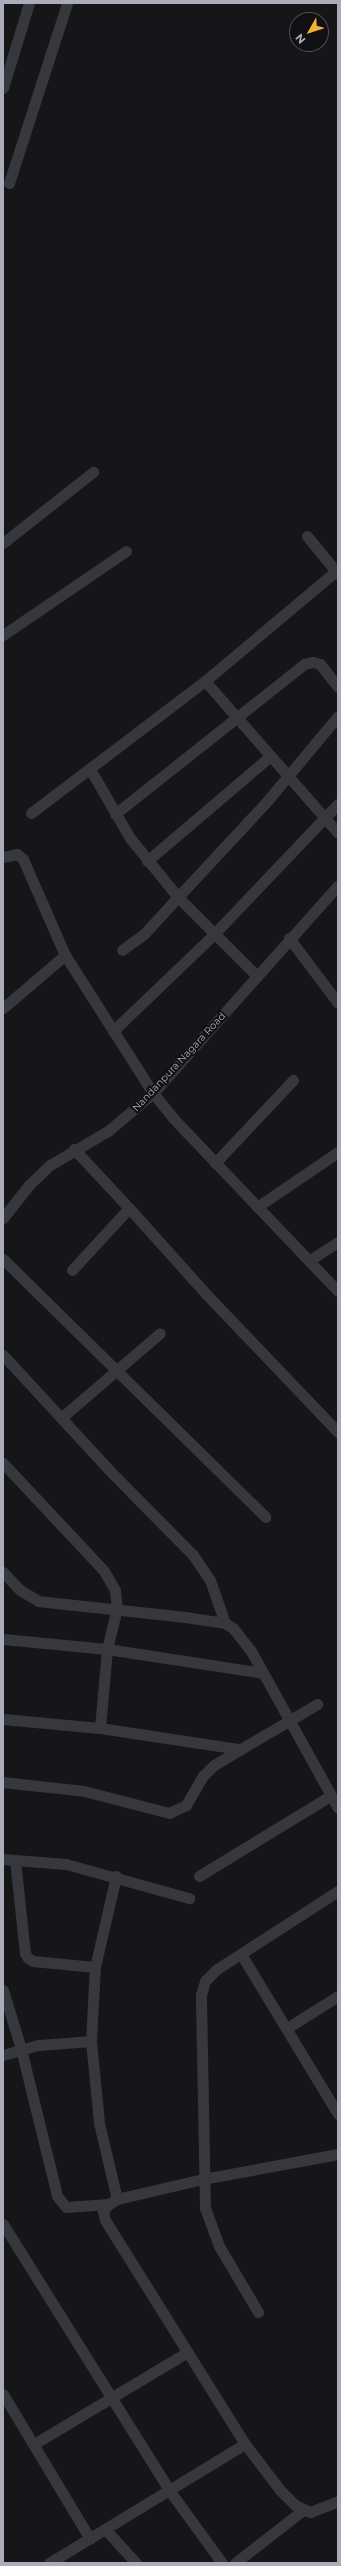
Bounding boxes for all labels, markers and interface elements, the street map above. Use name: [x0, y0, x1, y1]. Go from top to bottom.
north arrow: [289, 12, 329, 52]
text: N: [292, 31, 309, 47]
street label: Nandanpura Nagara Road: [130, 1010, 228, 1114]

